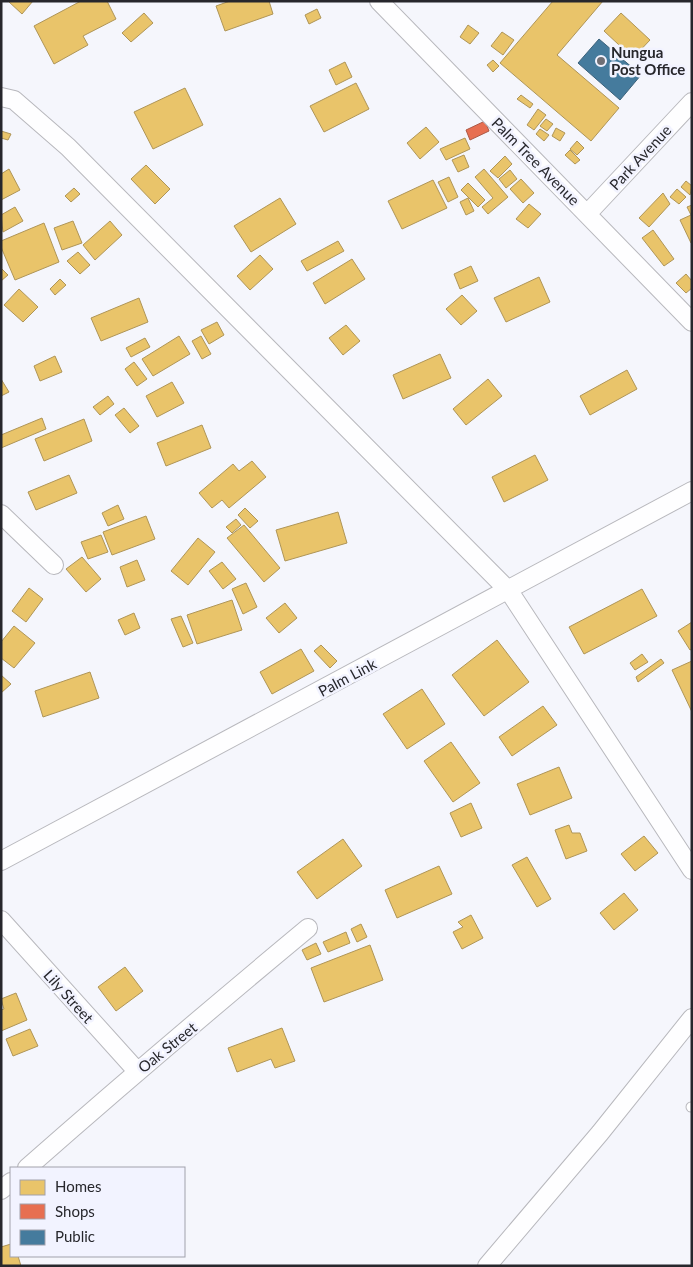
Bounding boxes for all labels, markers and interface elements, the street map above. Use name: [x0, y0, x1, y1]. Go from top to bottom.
place label: Nungua Post Office: [611, 43, 685, 78]
marker: Nungua Post Office: [595, 55, 607, 67]
street label: Palm Tree Avenue: [488, 113, 584, 209]
street label: Park Avenue: [605, 121, 675, 193]
street label: Palm Link: [315, 654, 379, 700]
street label: Lily Street: [40, 966, 98, 1027]
street label: Oak Street: [134, 1018, 200, 1076]
legend: [10, 1167, 185, 1257]
text: Homes: [55, 1177, 101, 1195]
text: Shops: [55, 1202, 95, 1220]
text: Public: [55, 1227, 95, 1245]

